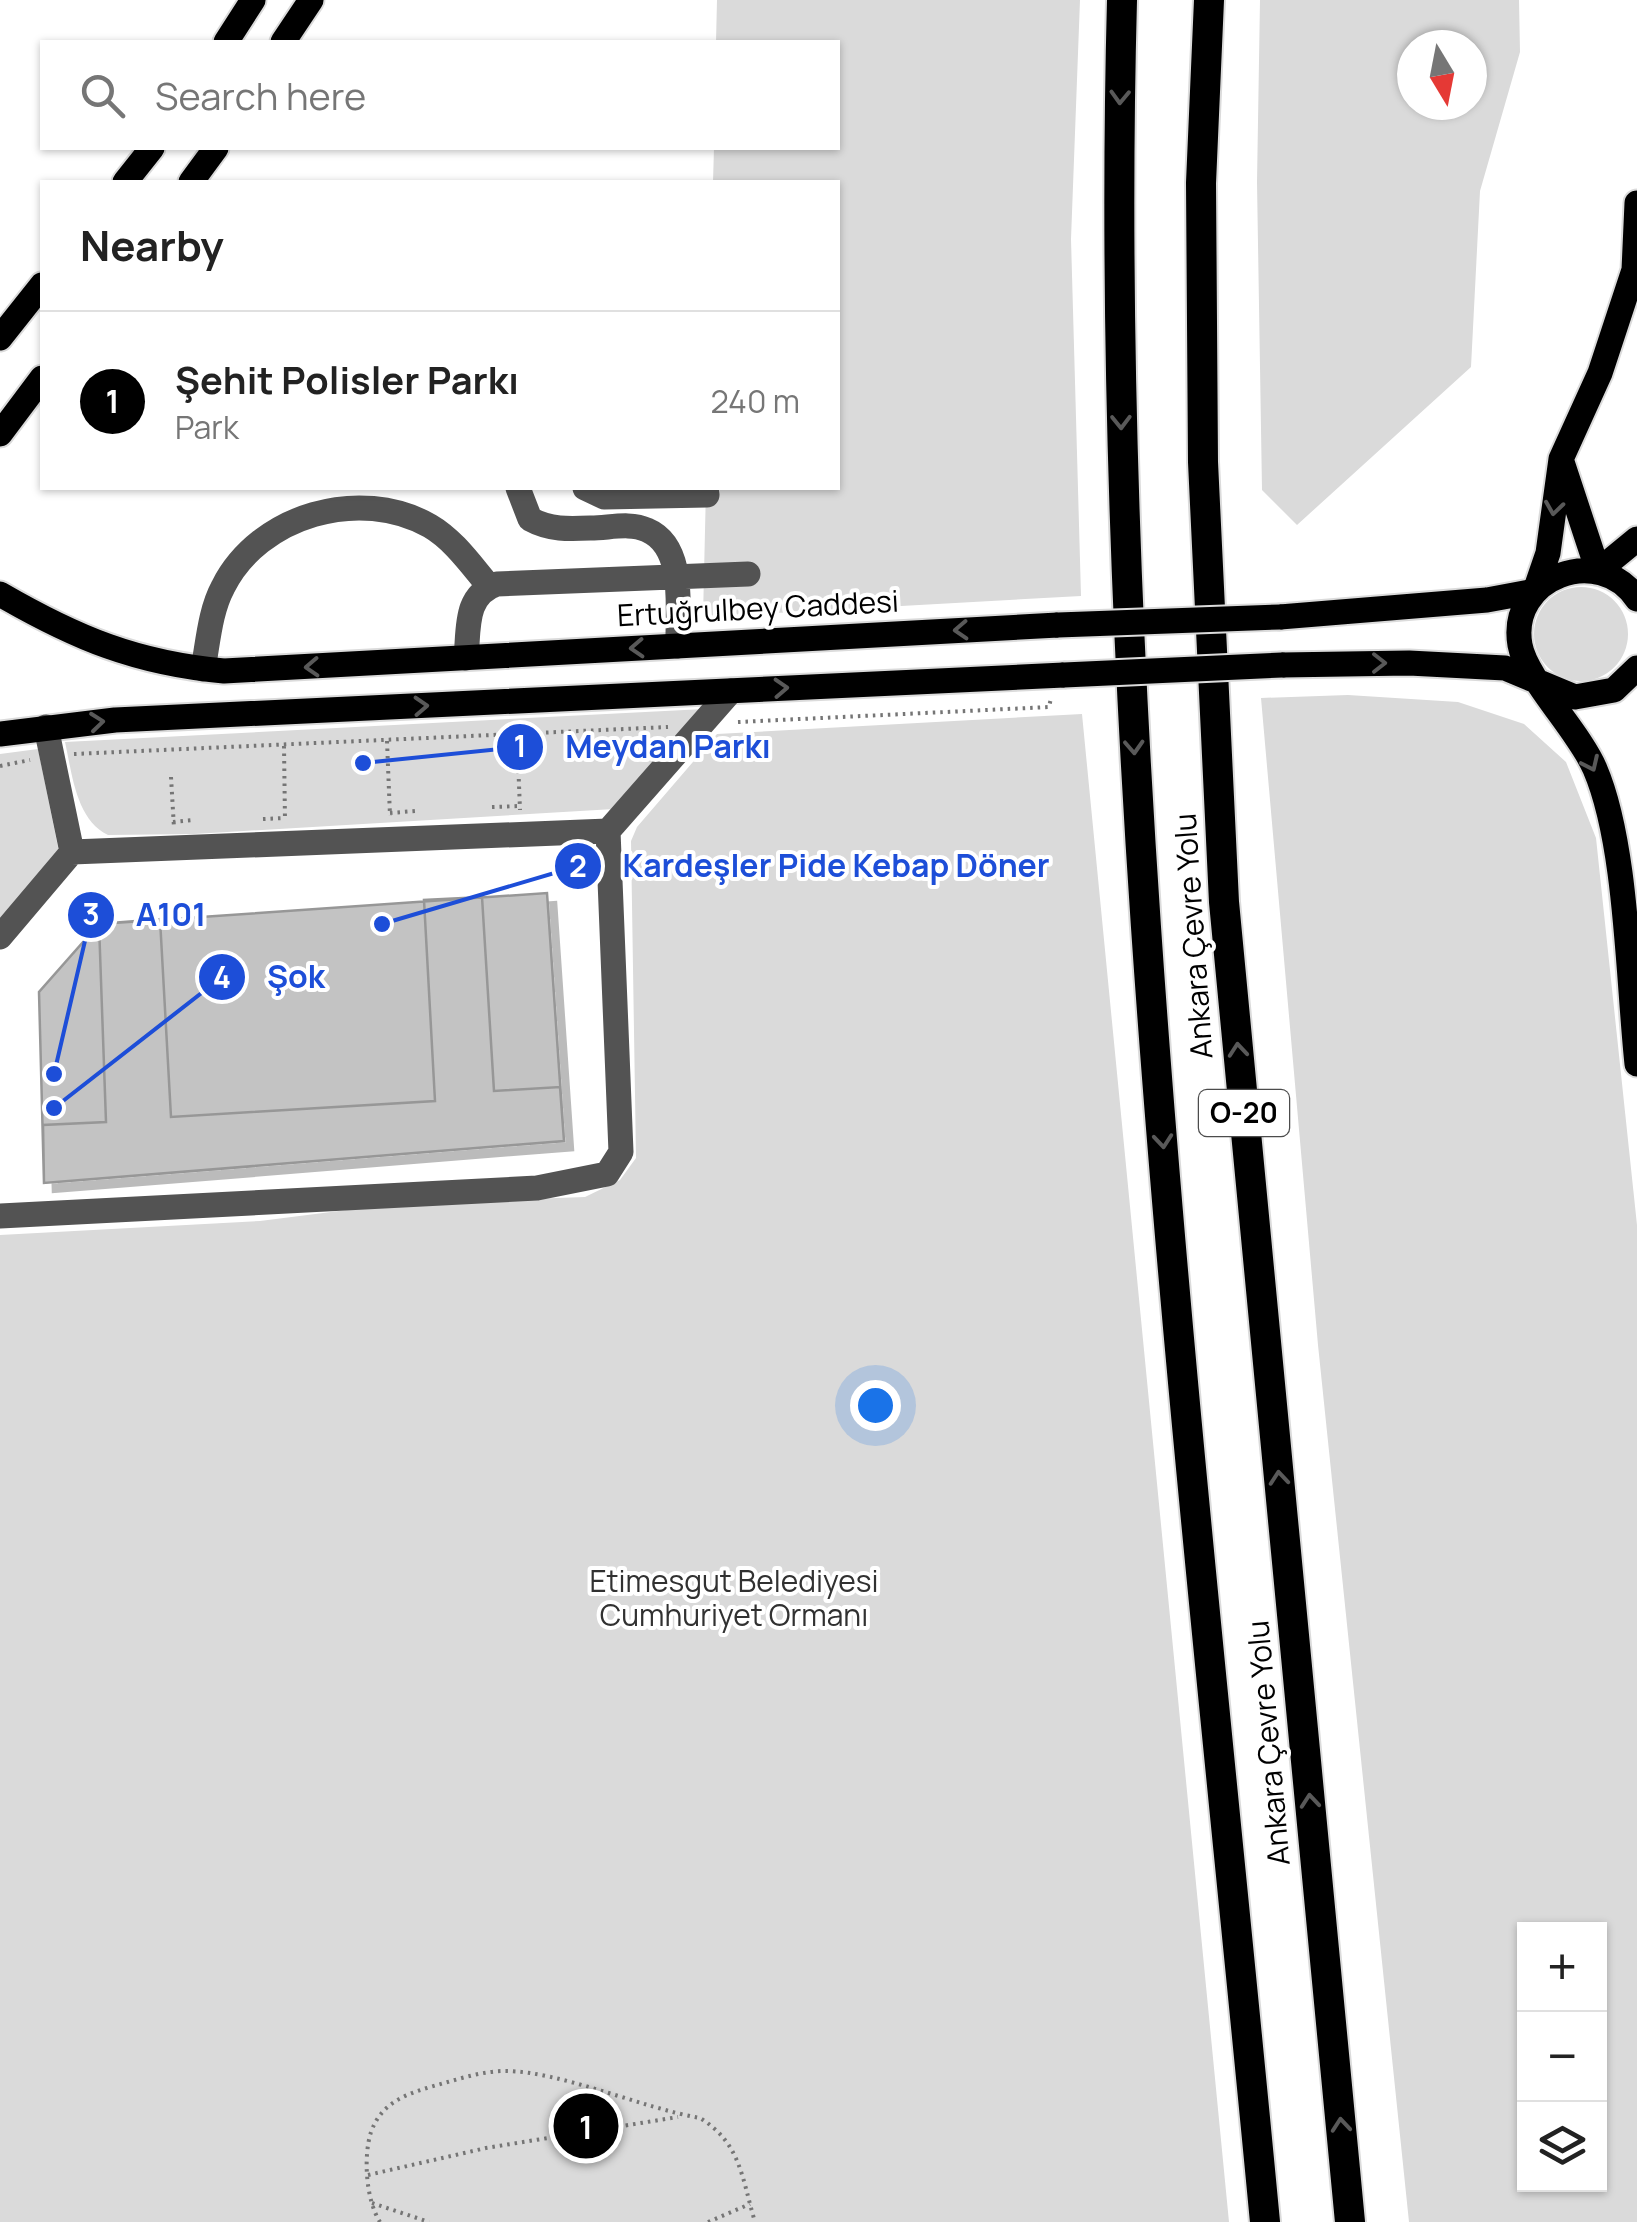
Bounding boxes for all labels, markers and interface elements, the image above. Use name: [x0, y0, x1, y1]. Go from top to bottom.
north arrow: [1397, 30, 1487, 120]
search box: [40, 40, 840, 150]
icon: search: [75, 68, 130, 123]
text: Search here: [155, 69, 366, 121]
one-way arrow: [1109, 90, 1130, 106]
text: Nearby: [80, 216, 224, 274]
text: Şehit Polisler Parkı: [175, 353, 519, 405]
text: 1: [105, 379, 120, 423]
text: 240 m: [710, 379, 800, 423]
text: Park: [175, 405, 239, 449]
one-way arrow: [1111, 415, 1132, 431]
one-way arrow: [1545, 499, 1566, 516]
street label: Ertuğrulbey Caddesi: [616, 580, 900, 635]
one-way arrow: [953, 619, 969, 640]
one-way arrow: [628, 637, 644, 658]
one-way arrow: [1372, 652, 1388, 674]
one-way arrow: [304, 656, 320, 677]
one-way arrow: [773, 678, 789, 699]
one-way arrow: [414, 696, 430, 717]
one-way arrow: [89, 712, 105, 733]
callout: Meydan Parkı: [495, 716, 791, 778]
text: Meydan Parkı: [565, 724, 771, 768]
text: 1: [513, 725, 527, 766]
one-way arrow: [1123, 740, 1144, 756]
one-way arrow: [1579, 754, 1599, 772]
street label: Ankara Çevre Yolu: [1163, 812, 1222, 1060]
callout: Kardeşler Pide Kebap Döner: [553, 835, 1070, 897]
text: Kardeşler Pide Kebap Döner: [622, 843, 1050, 887]
text: 2: [569, 845, 587, 886]
callout: A101: [66, 884, 226, 946]
text: A101: [136, 892, 206, 936]
text: 3: [82, 893, 100, 934]
callout: Şok: [197, 946, 345, 1008]
text: Şok: [267, 954, 326, 998]
text: 4: [213, 956, 231, 997]
one-way arrow: [1228, 1041, 1249, 1057]
road number: O-20: [1199, 1090, 1289, 1136]
one-way arrow: [1151, 1133, 1173, 1149]
your location: [850, 1380, 901, 1431]
one-way arrow: [1269, 1469, 1290, 1485]
park label: Etimesgut Belediyesi Cumhuriyet Ormanı: [589, 1560, 879, 1635]
street label: Ankara Çevre Yolu: [1236, 1619, 1299, 1867]
one-way arrow: [1300, 1793, 1321, 1809]
map controls: [1517, 1922, 1607, 2192]
button: +: [1517, 1922, 1607, 2012]
button: −: [1517, 2012, 1607, 2102]
pin: 1: [554, 2088, 618, 2164]
button: layers: [1517, 2102, 1607, 2192]
one-way arrow: [1331, 2117, 1352, 2133]

